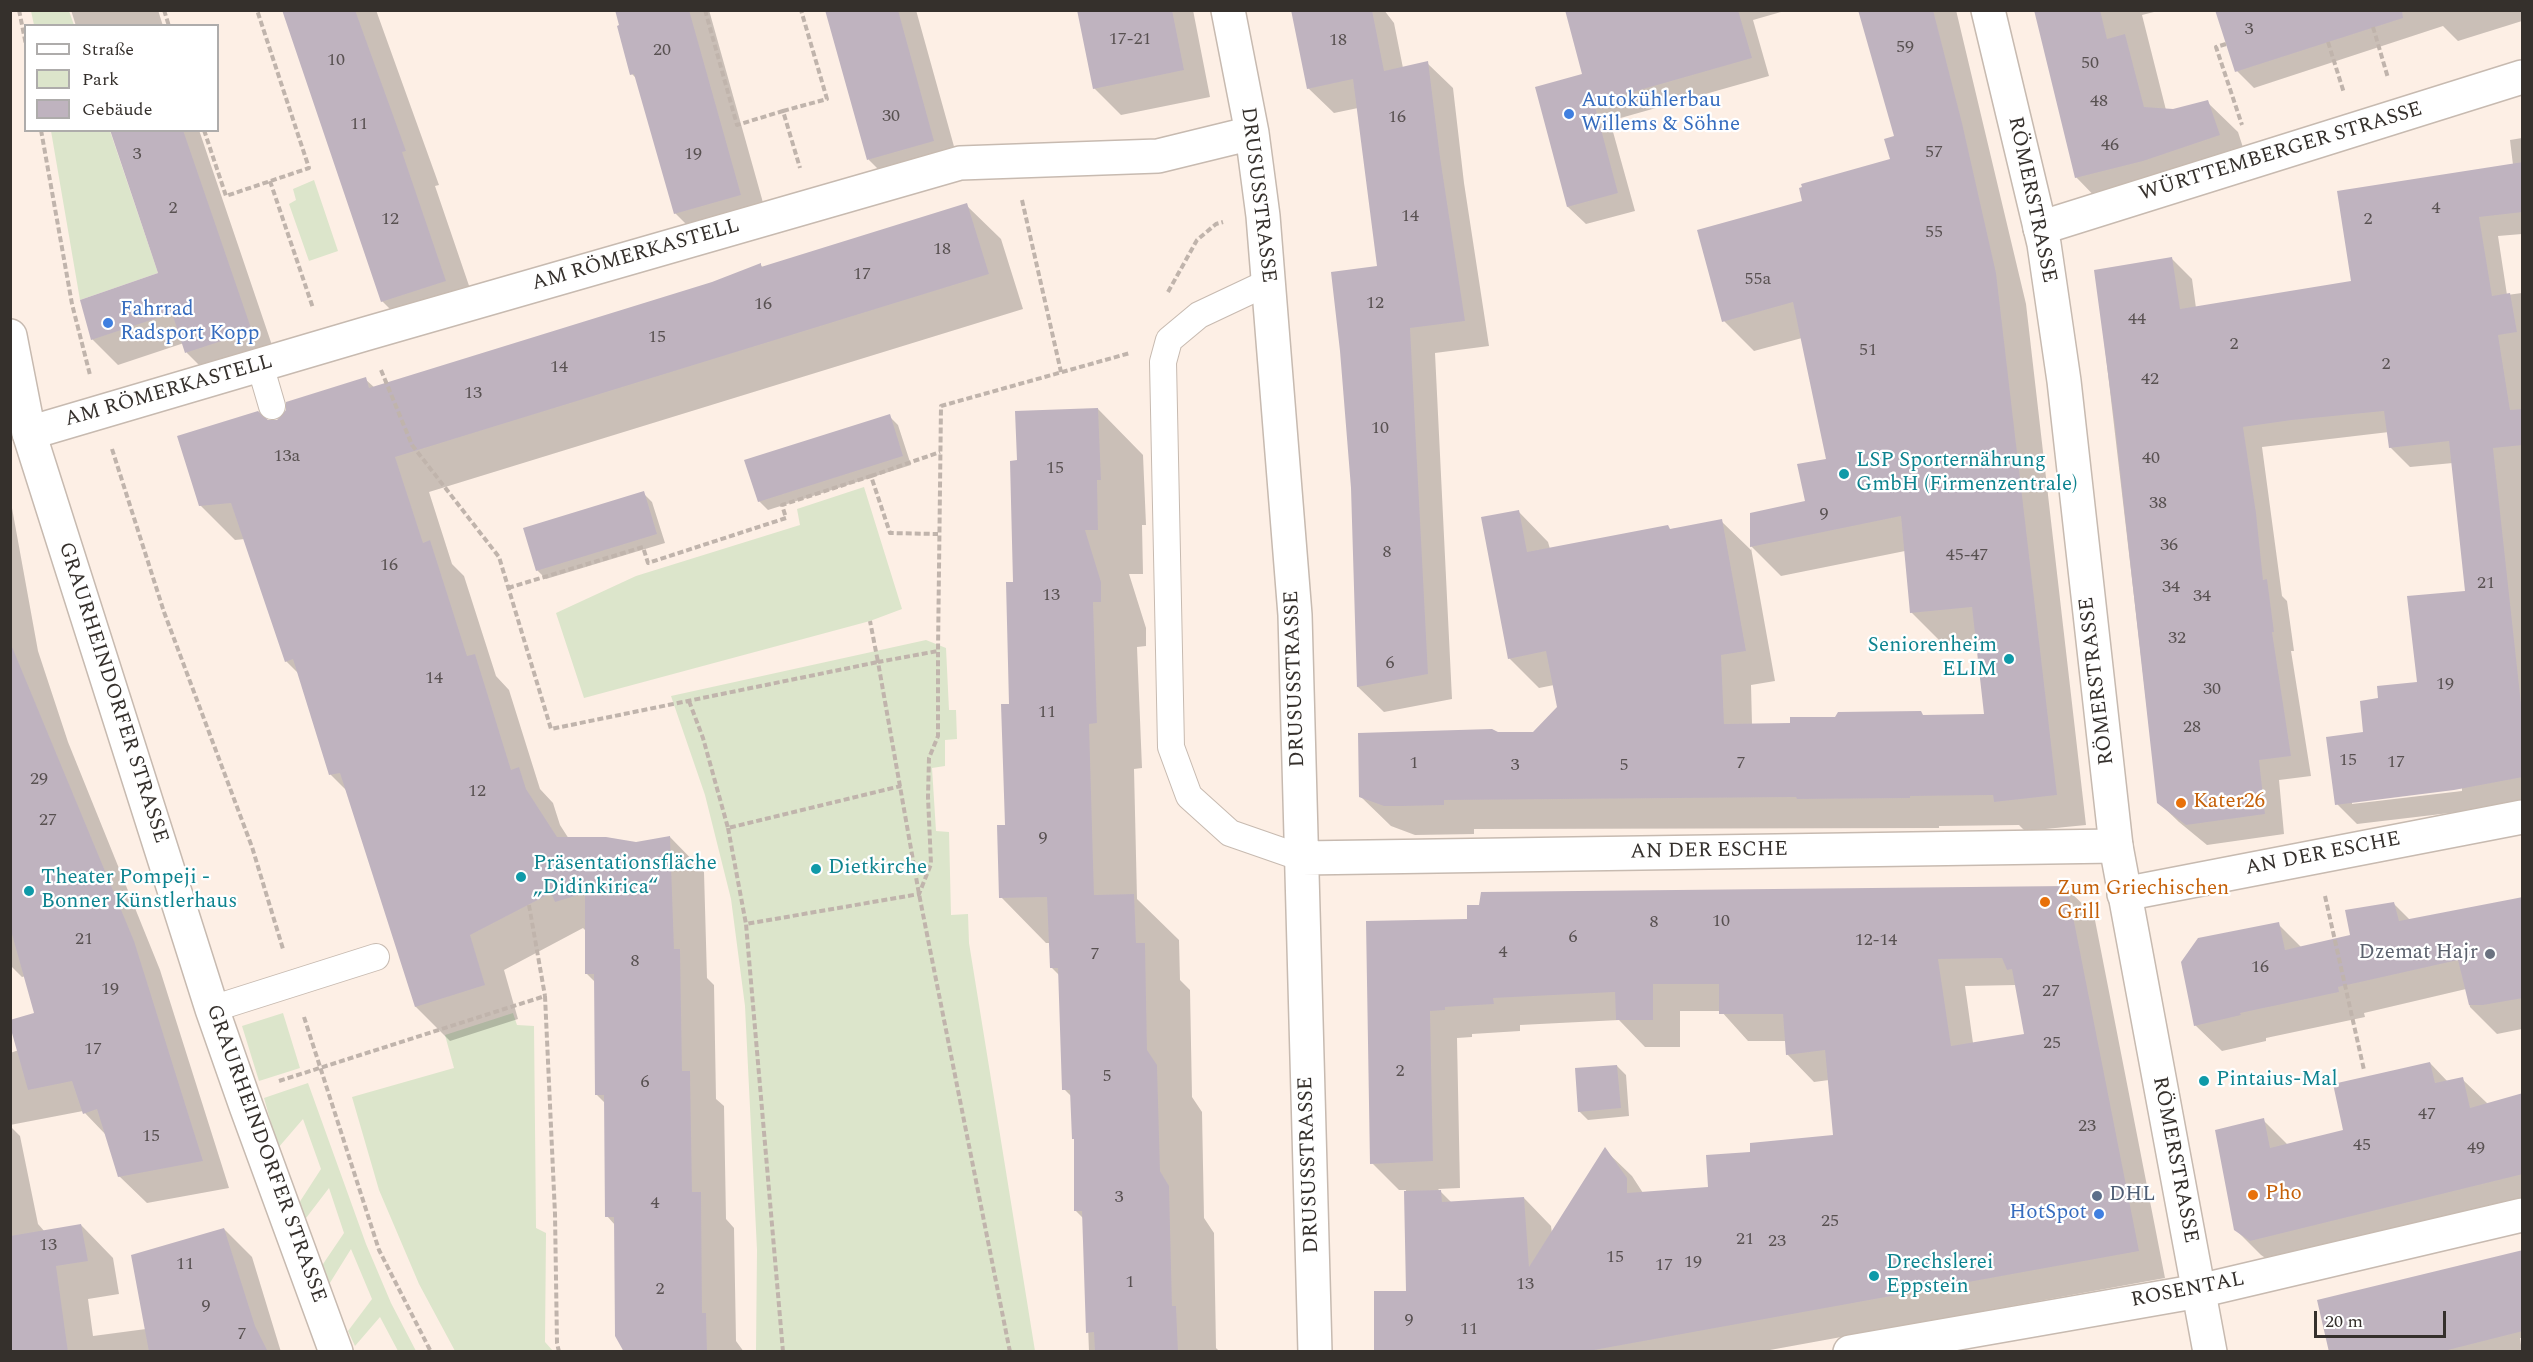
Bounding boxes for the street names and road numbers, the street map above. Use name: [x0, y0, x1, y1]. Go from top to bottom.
street label: WÜRTTEMBERGER STRASSE: [2136, 98, 2426, 208]
street label: DRUSUSSTRASSE: [1234, 106, 1280, 284]
street label: RÖMERSTRASSE: [2001, 115, 2061, 285]
street label: AM RÖMERKASTELL: [529, 214, 743, 298]
street label: AM RÖMERKASTELL: [62, 350, 276, 434]
street label: GRAURHEINDORFER STRASSE: [51, 539, 173, 847]
street label: DRUSUSSTRASSE: [1280, 590, 1312, 768]
street label: RÖMERSTRASSE: [2075, 595, 2121, 767]
street label: AN DER ESCHE: [2243, 828, 2403, 882]
street label: AN DER ESCHE: [1630, 838, 1788, 866]
street label: GRAURHEINDORFER STRASSE: [199, 1002, 331, 1306]
street label: RÖMERSTRASSE: [2145, 1074, 2203, 1246]
street label: DRUSUSSTRASSE: [1294, 1076, 1326, 1254]
street label: ROSENTAL: [2129, 1268, 2247, 1314]

